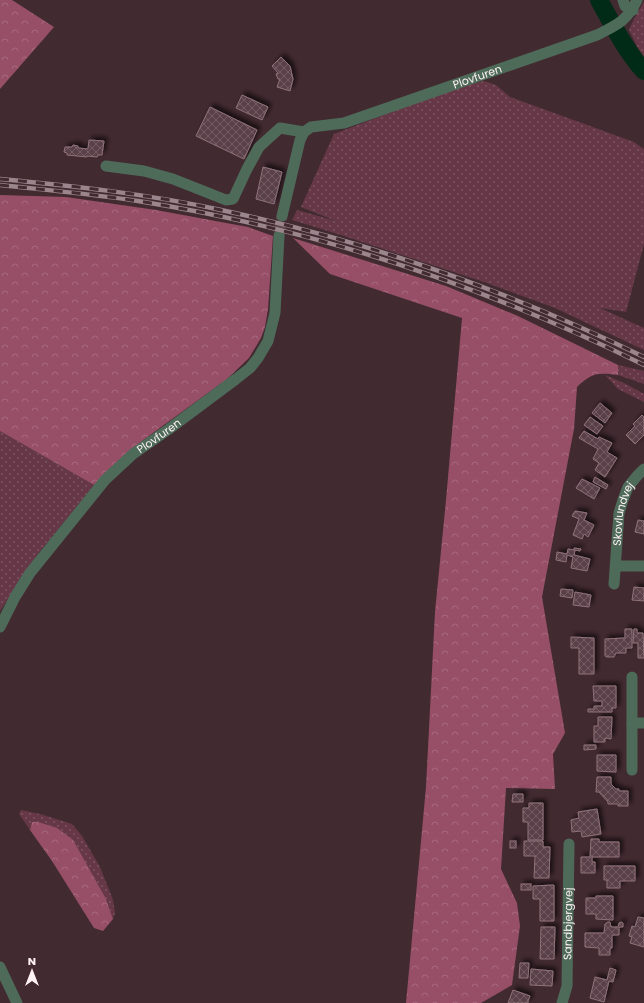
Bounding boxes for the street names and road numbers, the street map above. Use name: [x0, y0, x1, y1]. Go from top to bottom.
street label: Plovfuren: [451, 61, 504, 93]
street label: Plovfuren: [133, 415, 184, 457]
street label: Skovlundvej: [609, 478, 638, 546]
street label: Sandbjergvej: [559, 887, 576, 960]

